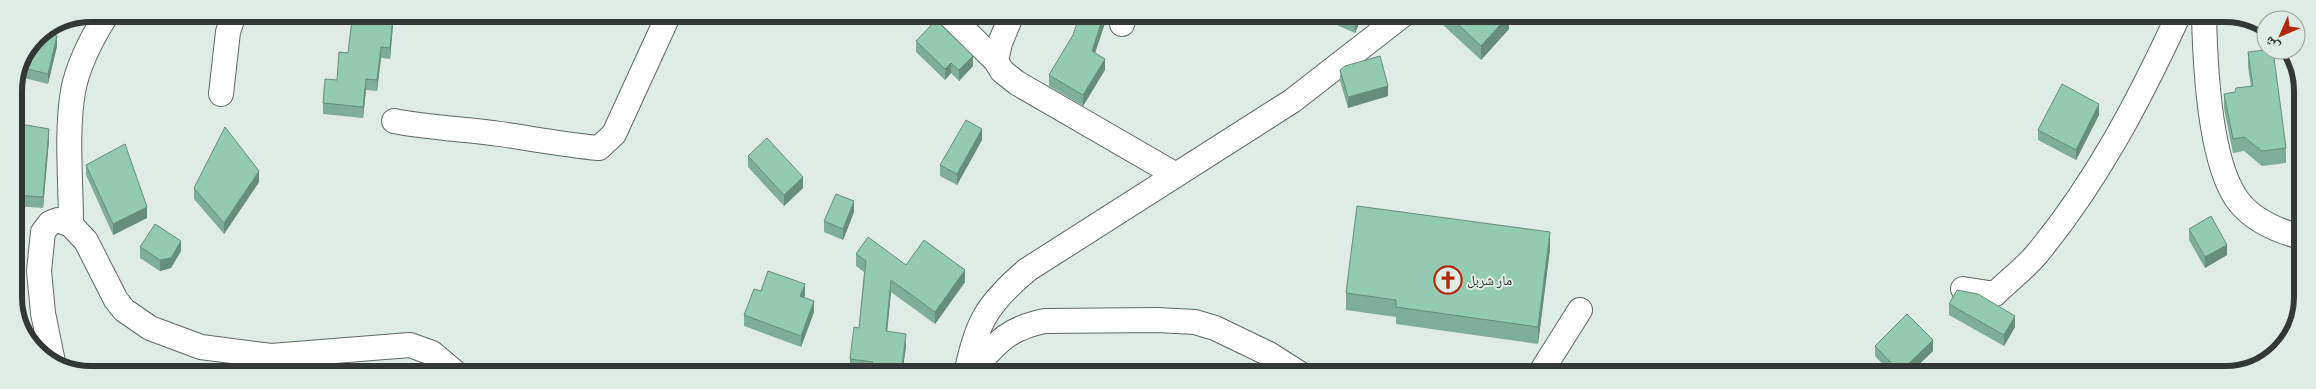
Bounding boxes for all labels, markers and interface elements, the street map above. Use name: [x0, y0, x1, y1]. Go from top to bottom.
north arrow: [2256, 10, 2306, 60]
text: ش: [2259, 32, 2283, 57]
church icon: مار شربل: [1433, 265, 1463, 295]
place label: مار شربل: [1467, 270, 1512, 289]

